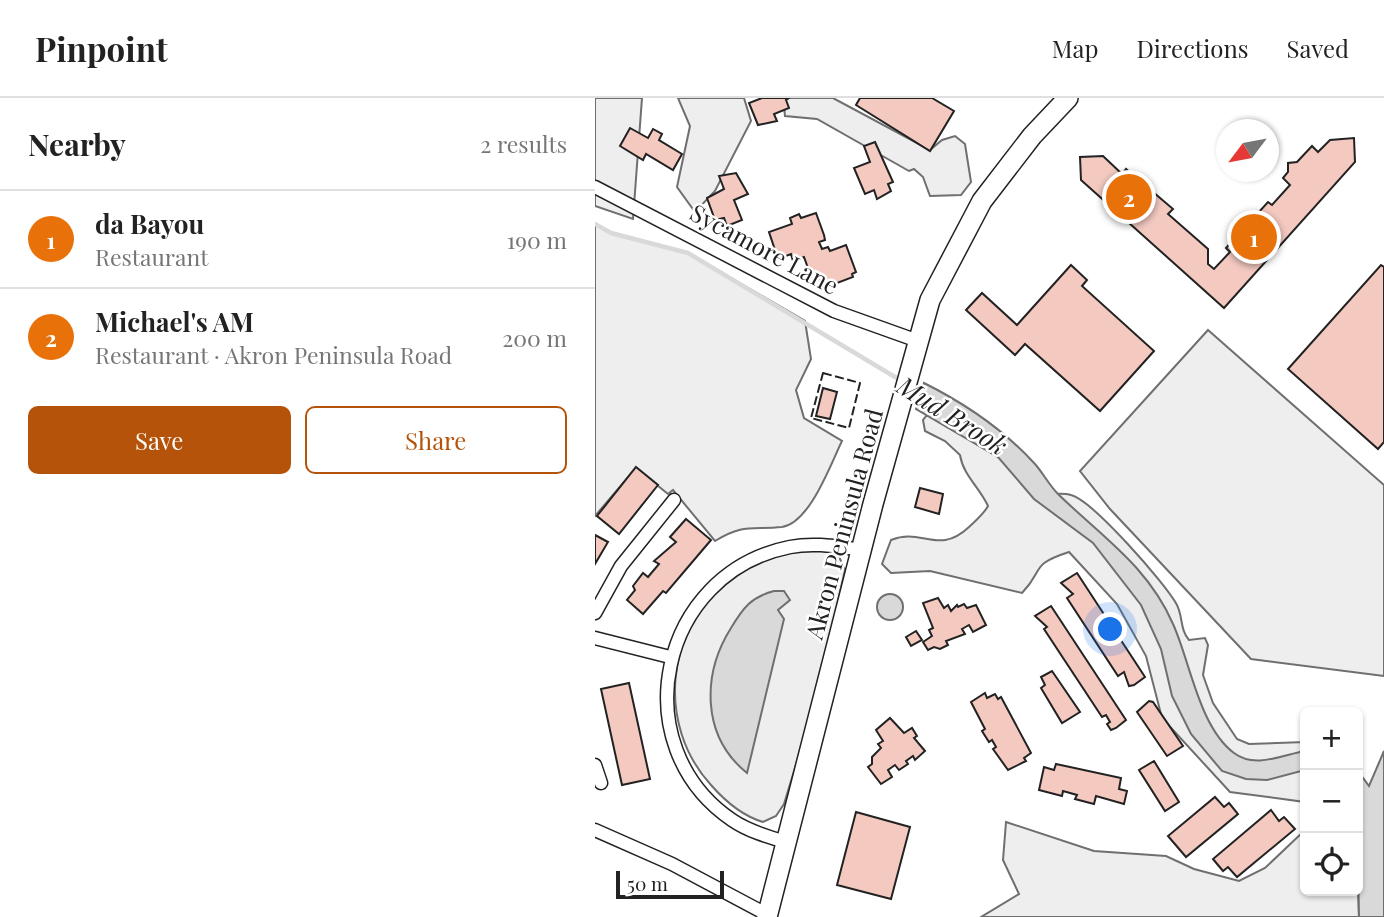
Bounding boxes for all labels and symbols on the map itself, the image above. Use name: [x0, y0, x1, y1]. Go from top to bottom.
north arrow: [1216, 119, 1279, 182]
pin: 2: [1106, 171, 1152, 223]
street label: Sycamore Lane: [685, 196, 845, 301]
pin: 1: [1231, 211, 1277, 263]
water label: Mud Brook: [890, 367, 1014, 462]
street label: Akron Peninsula Road: [797, 405, 889, 643]
your location: [1093, 612, 1127, 646]
scale bar: [616, 868, 725, 900]

